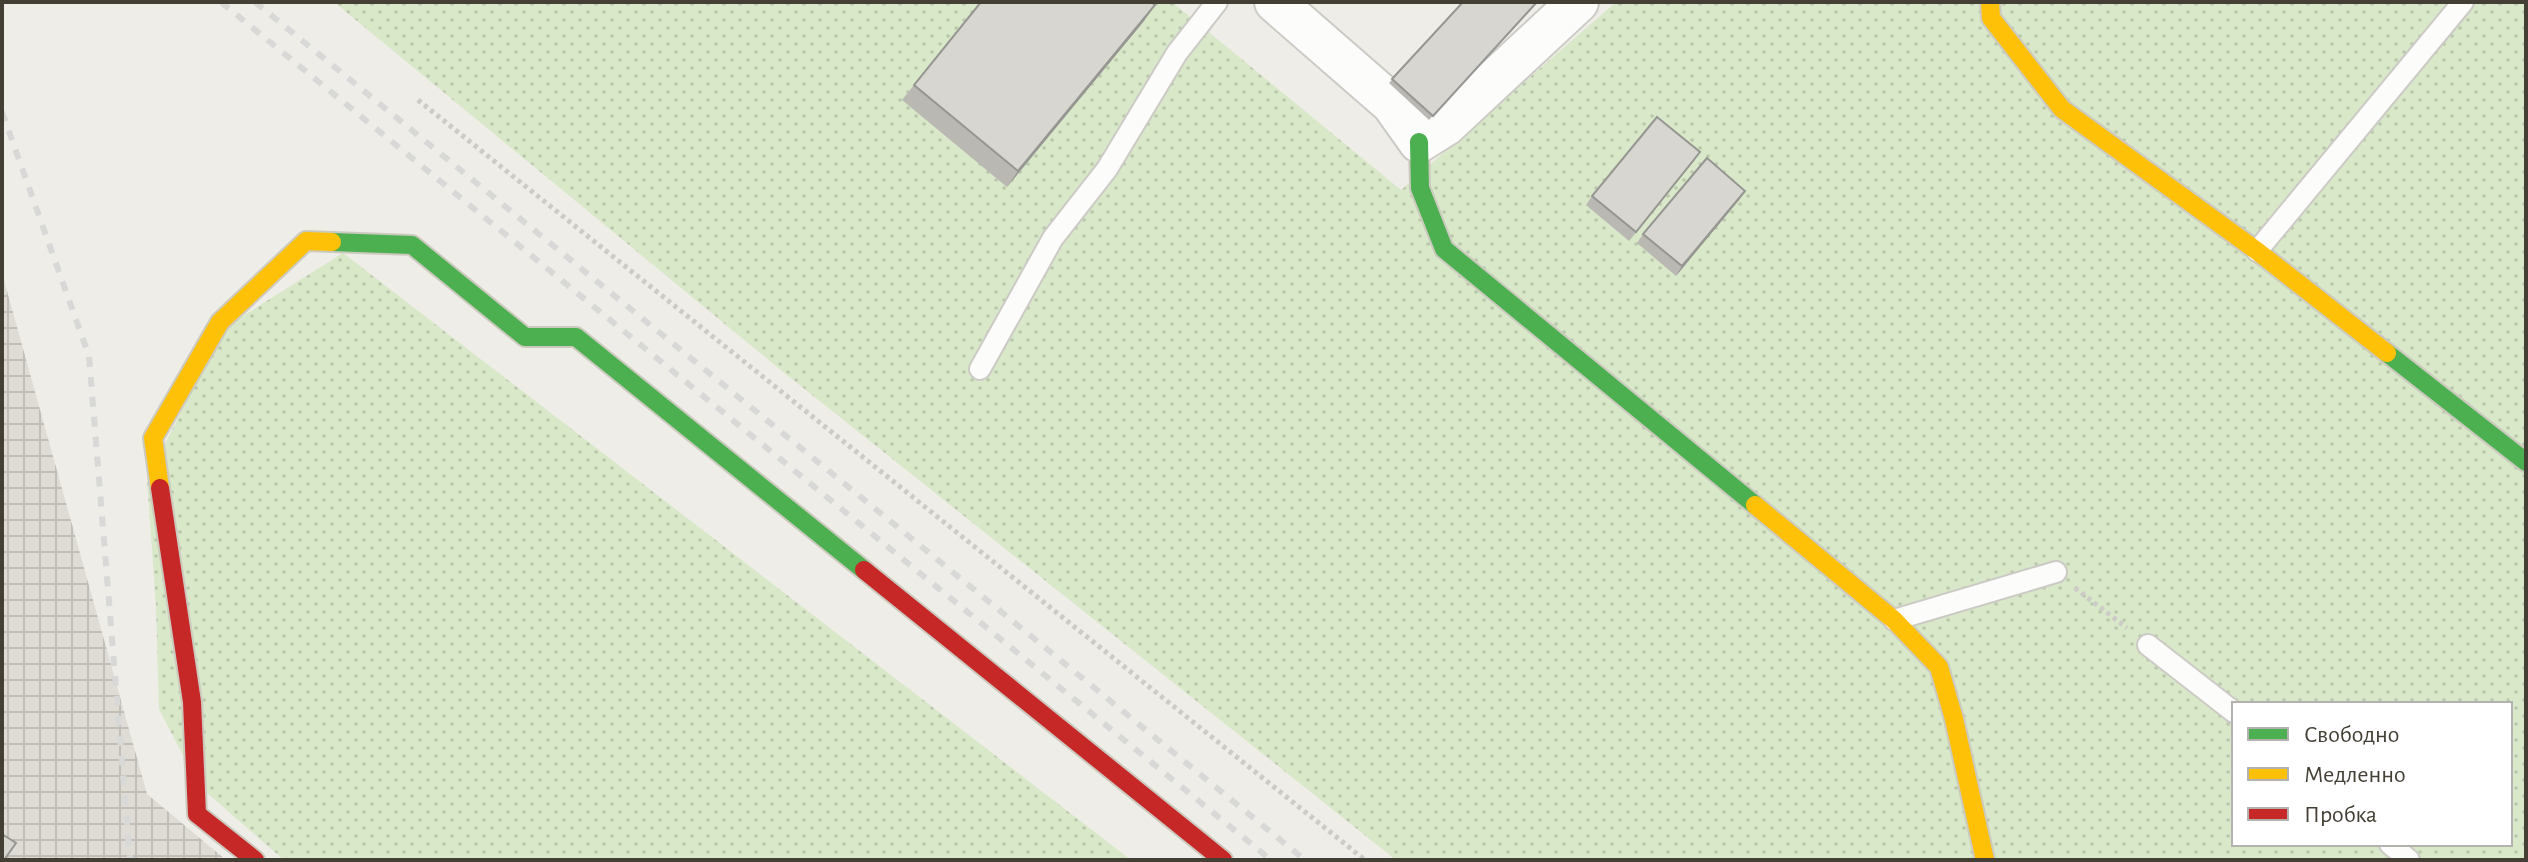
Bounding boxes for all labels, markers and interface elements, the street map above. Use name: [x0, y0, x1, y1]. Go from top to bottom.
legend: [2232, 702, 2512, 846]
text: Свободно: [2304, 723, 2399, 747]
text: Медленно: [2304, 763, 2406, 787]
text: Пробка: [2304, 803, 2377, 827]

